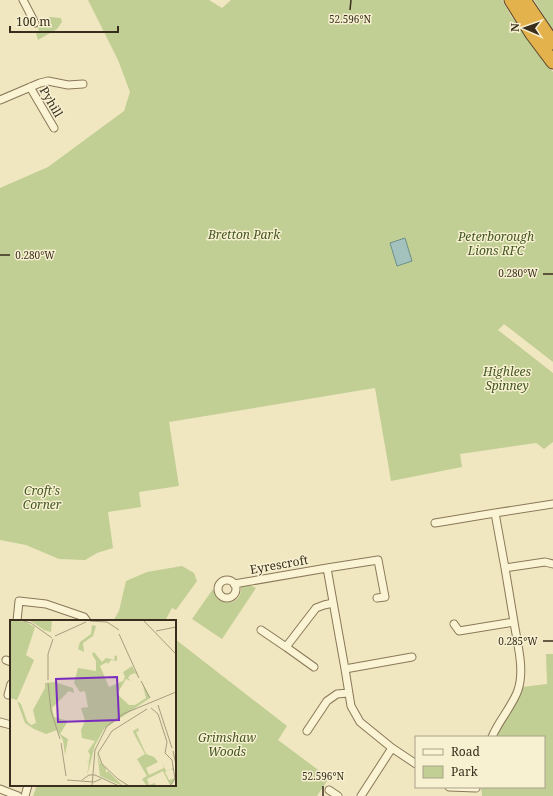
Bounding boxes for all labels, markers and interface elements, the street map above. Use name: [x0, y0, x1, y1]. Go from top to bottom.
scale bar: [10, 8, 118, 34]
north arrow: [505, 8, 545, 48]
text: 52.596°N: [329, 12, 371, 26]
text: 100 m: [16, 13, 51, 30]
text: N: [507, 23, 522, 32]
street label: Pyhill: [36, 83, 67, 120]
park label: Bretton Park: [207, 226, 281, 243]
park label: Peterborough Lions RFC: [457, 228, 534, 259]
text: 0.280°W: [15, 248, 55, 262]
text: 0.280°W: [498, 266, 538, 280]
park label: Highlees Spinney: [482, 363, 531, 394]
park label: Croft's Corner: [23, 482, 62, 513]
street label: Eyrescroft: [248, 551, 309, 578]
inset map: [10, 620, 176, 786]
text: 0.285°W: [498, 634, 538, 648]
park label: Grimshaw Woods: [198, 729, 256, 760]
legend: [415, 736, 545, 788]
text: Road: [451, 743, 481, 760]
text: Park: [451, 763, 479, 780]
text: 52.596°N: [302, 769, 344, 783]

